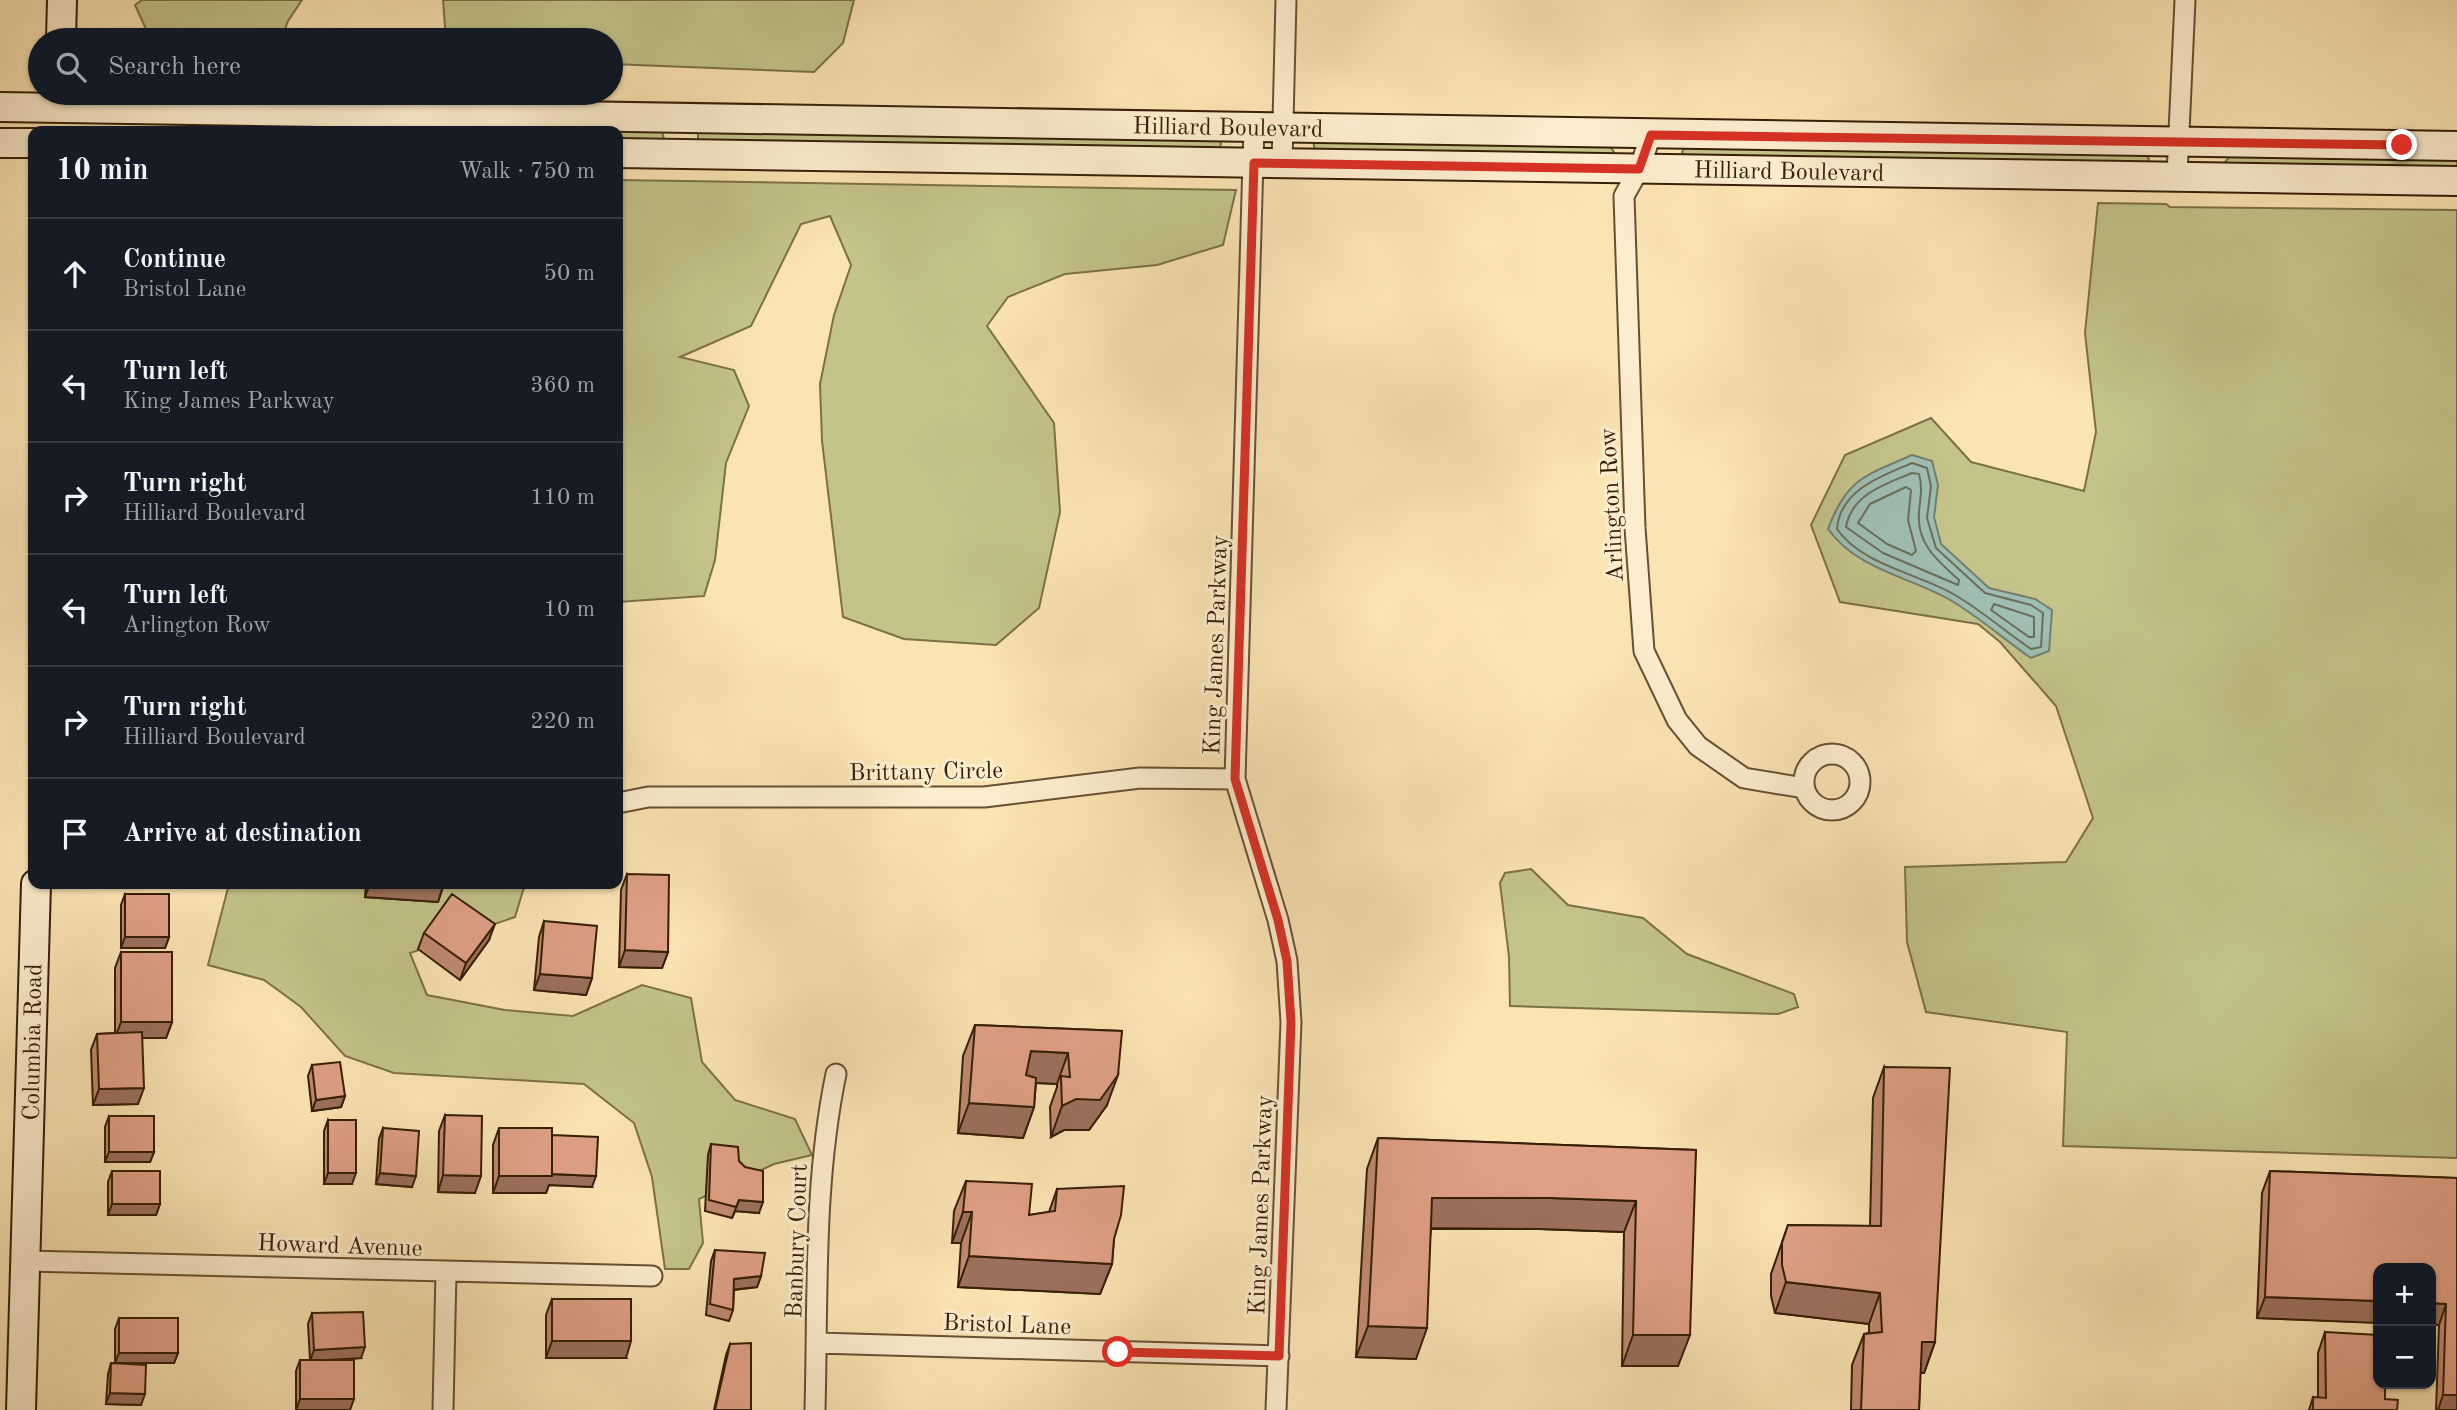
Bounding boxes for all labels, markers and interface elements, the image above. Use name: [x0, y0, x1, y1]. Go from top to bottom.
search box: [28, 28, 623, 105]
icon: search: [52, 48, 90, 86]
text: Search here: [108, 54, 241, 80]
street label: Hilliard Boulevard: [1132, 115, 1324, 143]
route end: [2386, 129, 2417, 160]
text: 10 min: [56, 156, 149, 186]
street label: Hilliard Boulevard: [1693, 159, 1885, 187]
text: Walk · 750 m: [459, 160, 595, 183]
text: Continue: [123, 247, 226, 273]
icon: ahead: [56, 255, 94, 293]
text: 50 m: [544, 262, 595, 285]
text: Bristol Lane: [123, 278, 246, 301]
text: Turn left: [123, 359, 228, 385]
icon: left: [56, 367, 94, 405]
text: 360 m: [530, 374, 595, 397]
text: King James Parkway: [123, 390, 335, 413]
street label: Arlington Row: [1597, 427, 1629, 583]
text: Turn right: [123, 471, 246, 497]
icon: right: [56, 479, 94, 517]
text: 110 m: [530, 486, 595, 509]
text: Hilliard Boulevard: [123, 502, 306, 525]
street label: King James Parkway: [1201, 534, 1233, 756]
text: Turn left: [123, 583, 228, 609]
icon: left: [56, 591, 94, 629]
text: 10 m: [544, 598, 595, 621]
text: Arlington Row: [123, 614, 271, 637]
text: Turn right: [123, 695, 246, 721]
icon: right: [56, 703, 94, 741]
text: 220 m: [530, 710, 595, 733]
text: Hilliard Boulevard: [123, 726, 306, 749]
street label: Brittany Circle: [849, 760, 1003, 786]
icon: arrive: [56, 815, 94, 853]
text: Arrive at destination: [123, 821, 362, 847]
street label: Columbia Road: [21, 963, 47, 1121]
street label: King James Parkway: [1246, 1094, 1278, 1316]
street label: Banbury Court: [783, 1163, 813, 1319]
street label: Howard Avenue: [257, 1232, 423, 1262]
map controls: [2373, 1263, 2436, 1389]
button: +: [2373, 1263, 2436, 1326]
street label: Bristol Lane: [942, 1312, 1072, 1340]
button: −: [2373, 1326, 2436, 1389]
route start: [1102, 1336, 1133, 1367]

